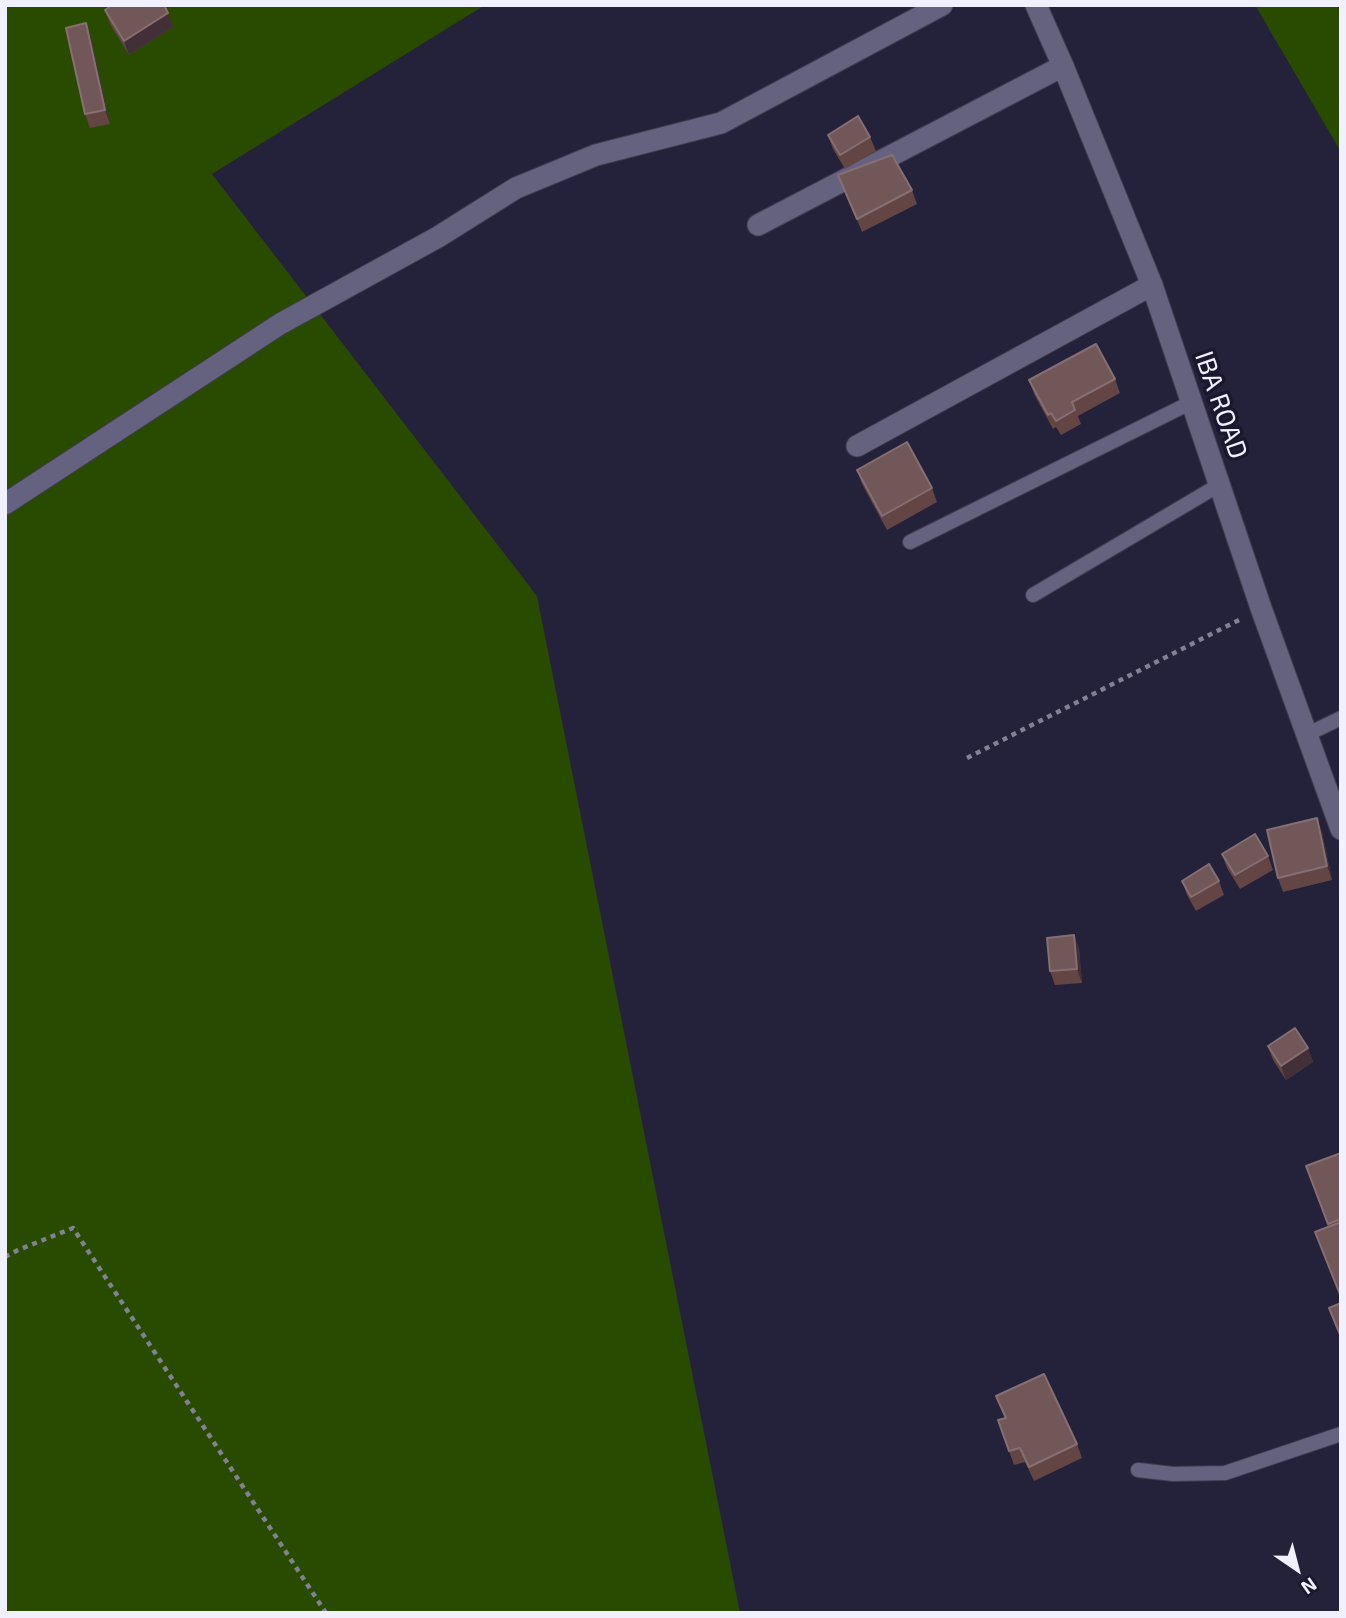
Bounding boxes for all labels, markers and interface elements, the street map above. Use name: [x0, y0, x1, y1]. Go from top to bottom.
street label: IBA ROAD: [1188, 347, 1254, 463]
north arrow: [1262, 1534, 1332, 1604]
text: N: [1297, 1573, 1322, 1600]

